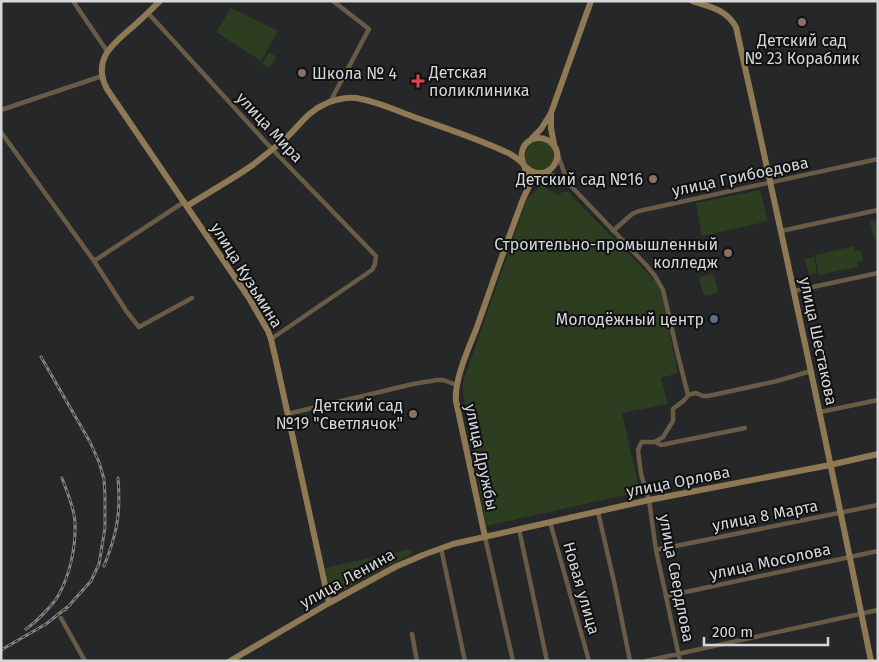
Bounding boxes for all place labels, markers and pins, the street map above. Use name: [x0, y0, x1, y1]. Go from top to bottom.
marker: Детский сад № 23 Кораблик: [796, 16, 808, 28]
place label: Детский сад № 23 Кораблик: [744, 31, 860, 68]
place label: Детская поликлиника: [428, 63, 529, 100]
place label: Школа № 4: [312, 64, 397, 83]
marker: Школа № 4: [296, 67, 308, 79]
marker: Детская поликлиника: [411, 74, 425, 88]
place label: Детский сад №16: [515, 170, 643, 189]
marker: Детский сад №16: [647, 173, 659, 185]
place label: Строительно-промышленный колледж: [494, 235, 718, 272]
marker: Строительно-промышленный колледж: [722, 247, 734, 259]
place label: Молодёжный центр: [556, 310, 704, 329]
marker: Молодёжный центр: [708, 313, 720, 325]
place label: Детский сад №19 "Светлячок": [276, 396, 403, 433]
marker: Детский сад №19 "Светлячок": [407, 408, 419, 420]

